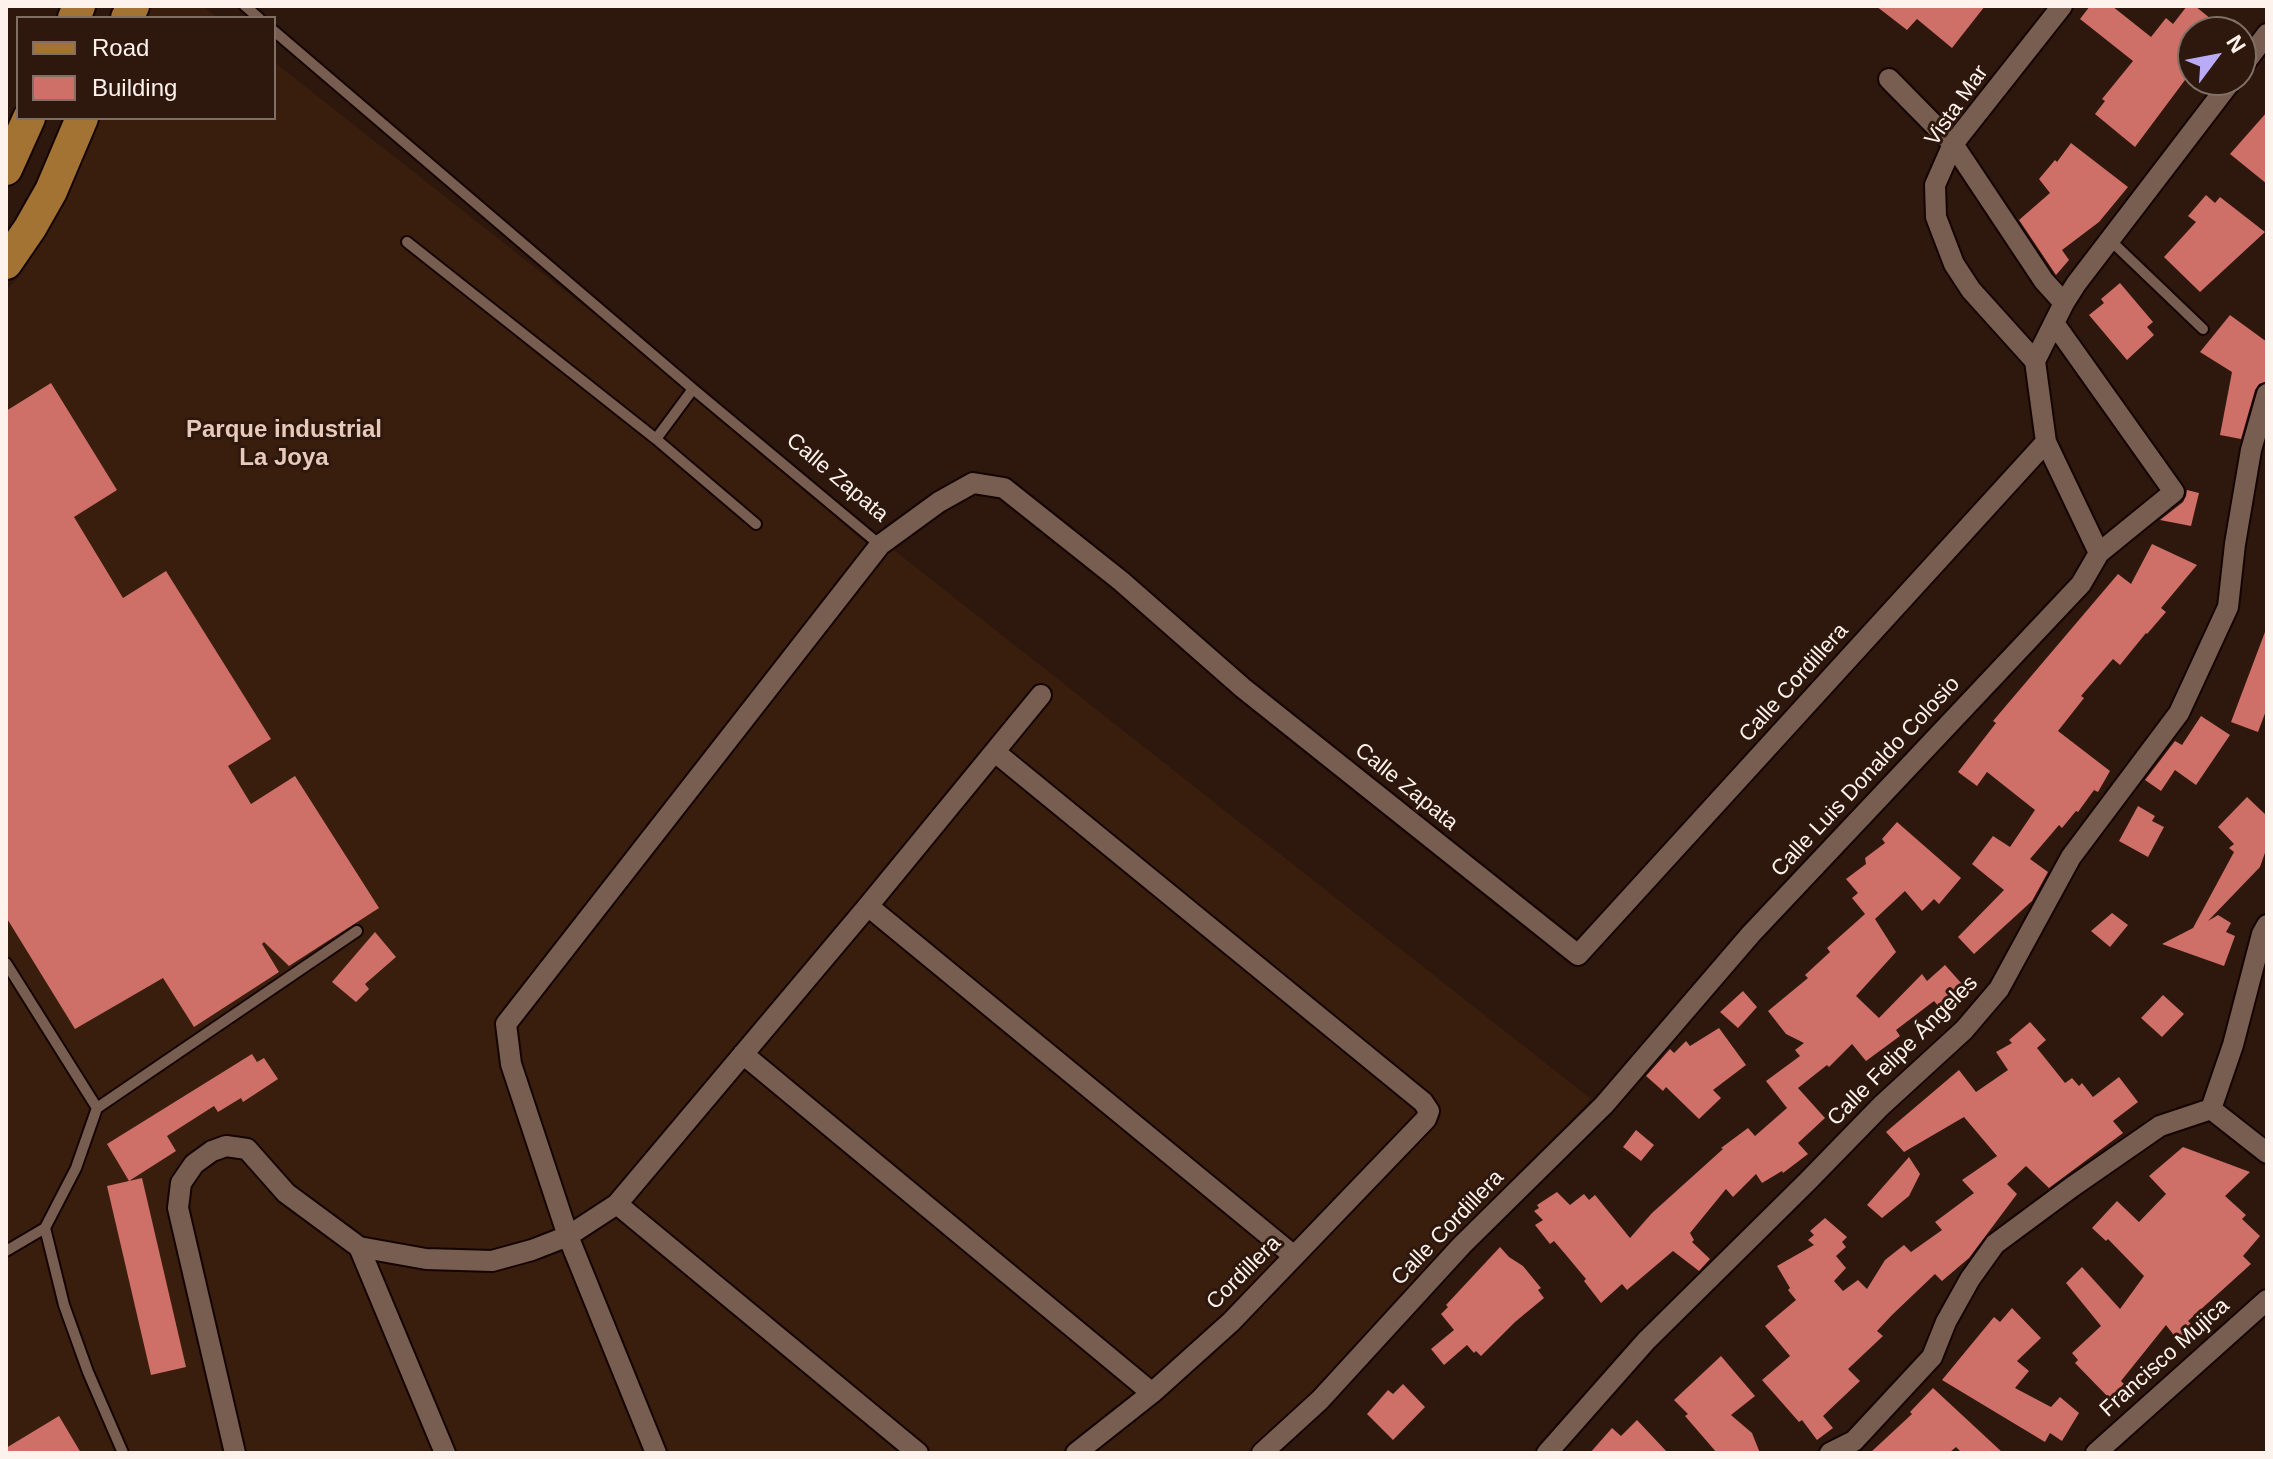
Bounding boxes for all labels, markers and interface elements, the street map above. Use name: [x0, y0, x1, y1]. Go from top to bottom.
legend: [16, 16, 276, 120]
north arrow: [2177, 16, 2257, 96]
text: N: [2221, 31, 2251, 57]
text: Road: [92, 34, 149, 61]
street label: Vista Mar: [1920, 61, 1994, 151]
text: Building: [92, 74, 177, 101]
district label: Parque industrial La Joya: [186, 416, 382, 472]
street label: Calle Zapata: [781, 428, 893, 528]
street label: Calle Cordillera: [1734, 618, 1854, 748]
street label: Calle Luis Donaldo Colosio: [1766, 671, 1966, 883]
street label: Calle Zapata: [1349, 737, 1463, 837]
street label: Calle Felipe Ángeles: [1822, 970, 1984, 1132]
street label: Calle Cordillera: [1386, 1165, 1510, 1291]
street label: Cordillera: [1201, 1230, 1287, 1316]
street label: Francisco Mujica: [2095, 1293, 2235, 1423]

